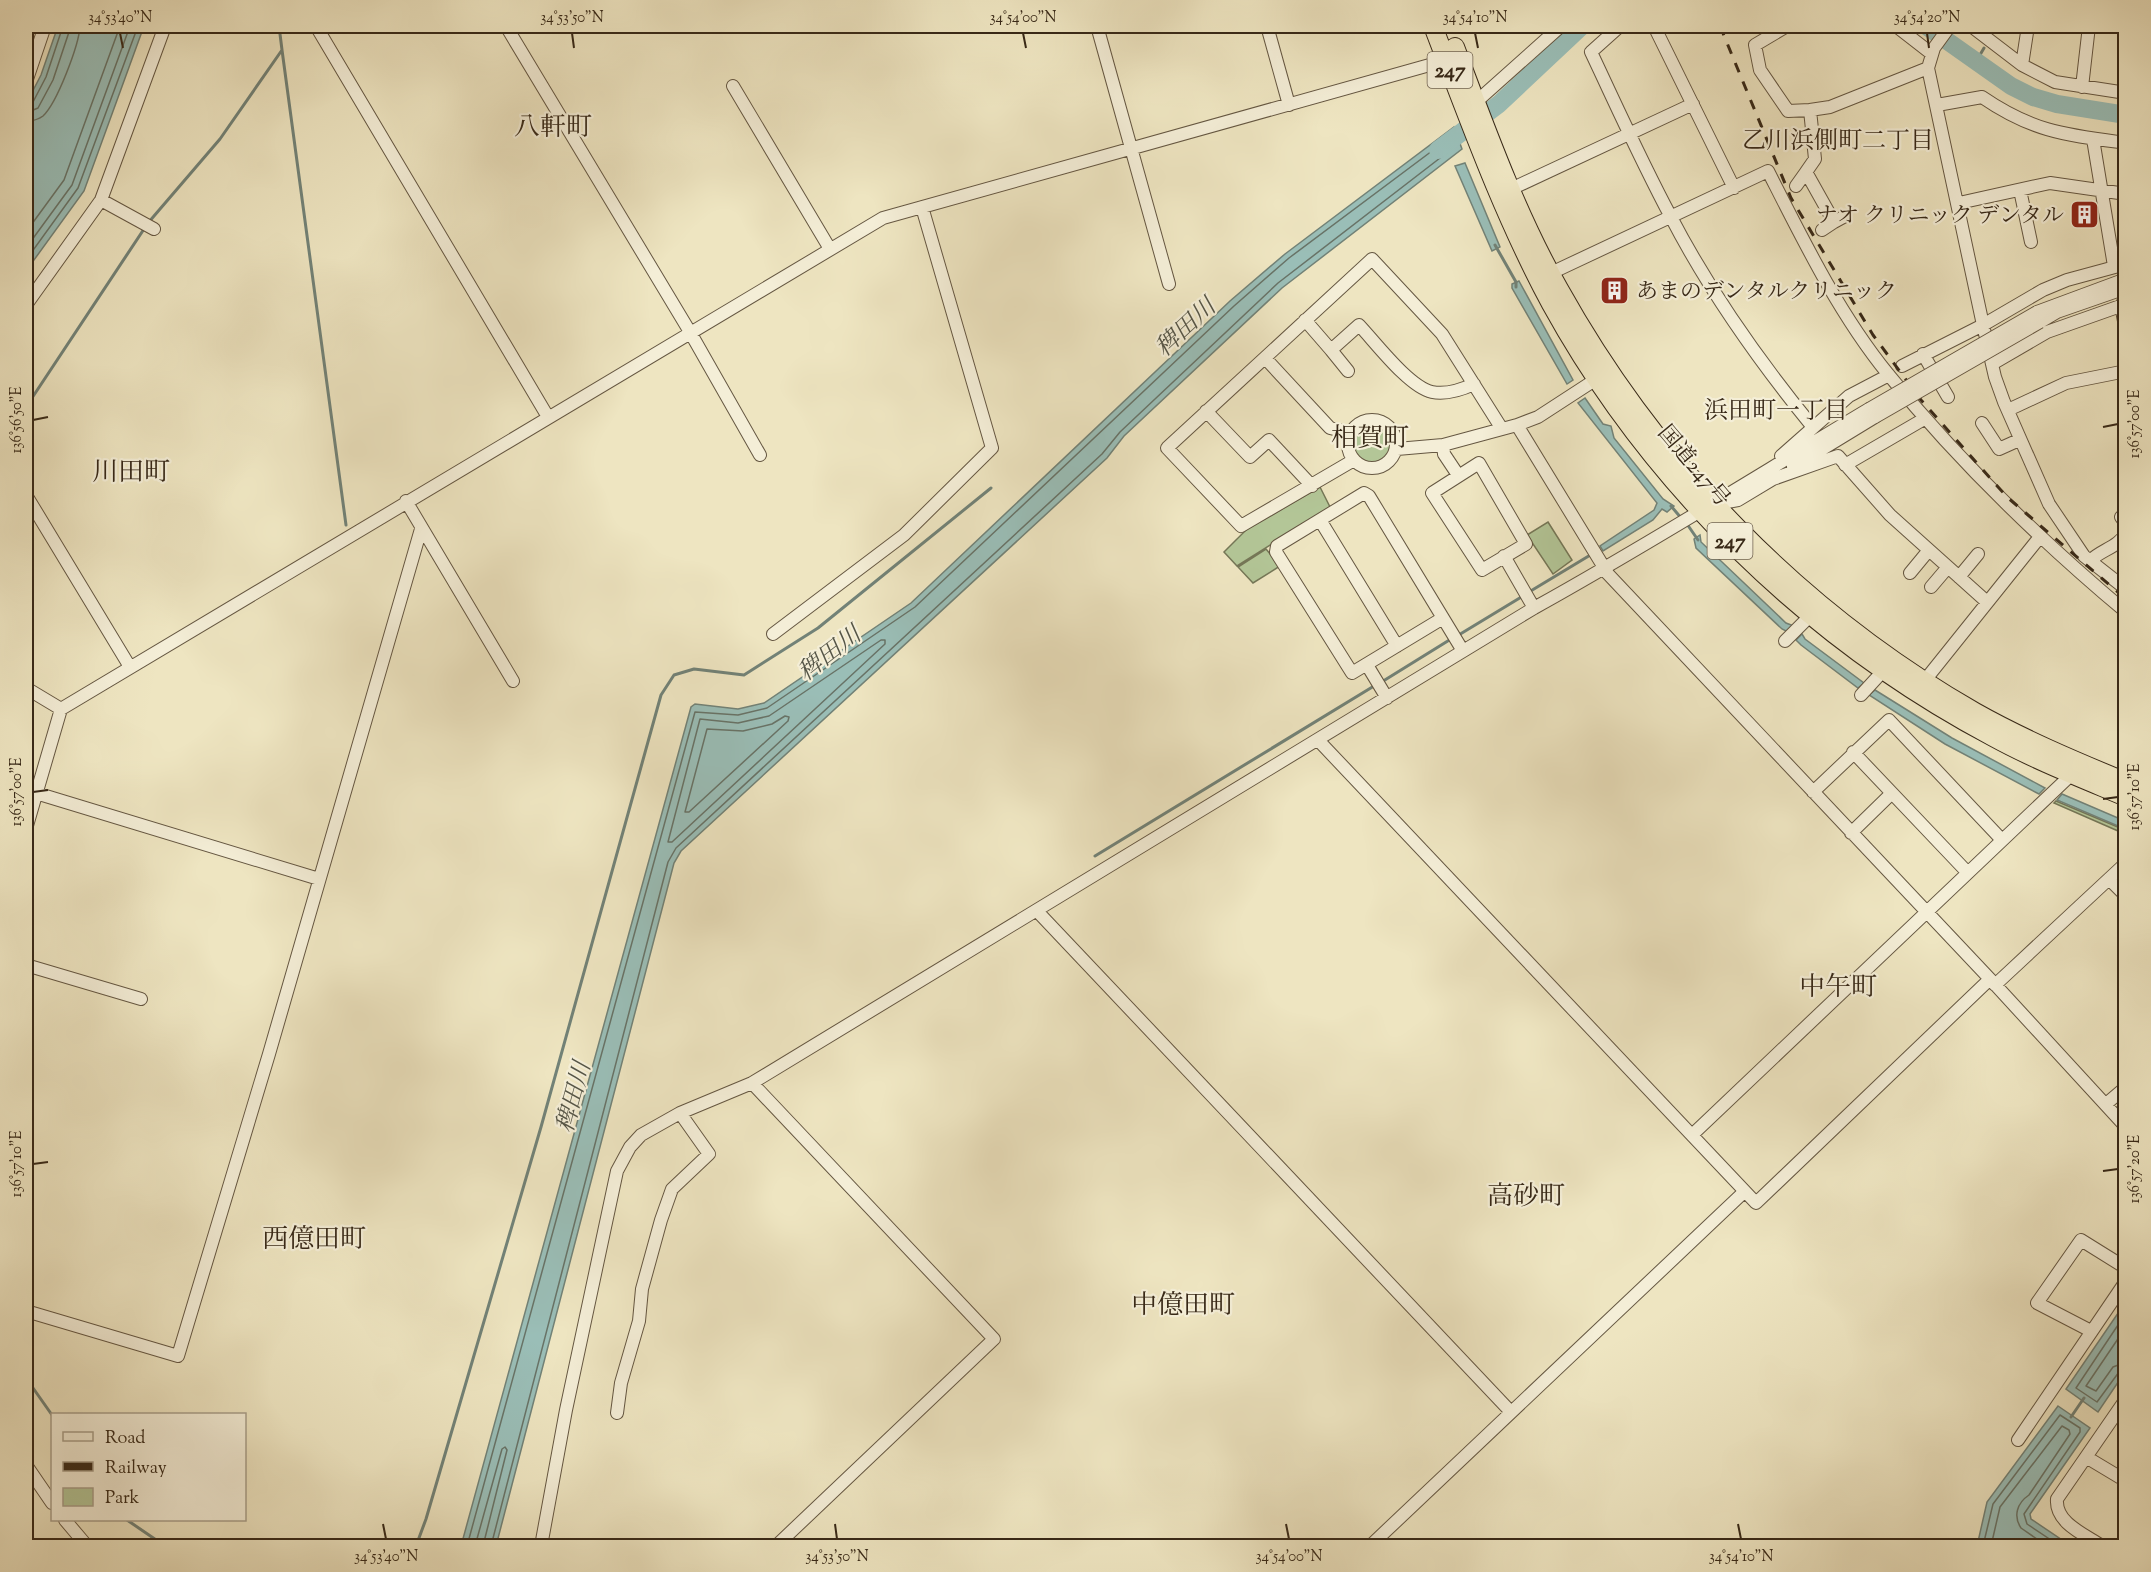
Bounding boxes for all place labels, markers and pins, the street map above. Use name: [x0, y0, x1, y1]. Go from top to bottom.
building icon: ナオ クリニック デンタル: [2069, 198, 2101, 230]
place label: ナオ クリニック デンタル: [1816, 201, 2064, 233]
building icon: あまのデンタルクリニック: [1599, 274, 1631, 306]
place label: あまのデンタルクリニック: [1636, 277, 1897, 309]

